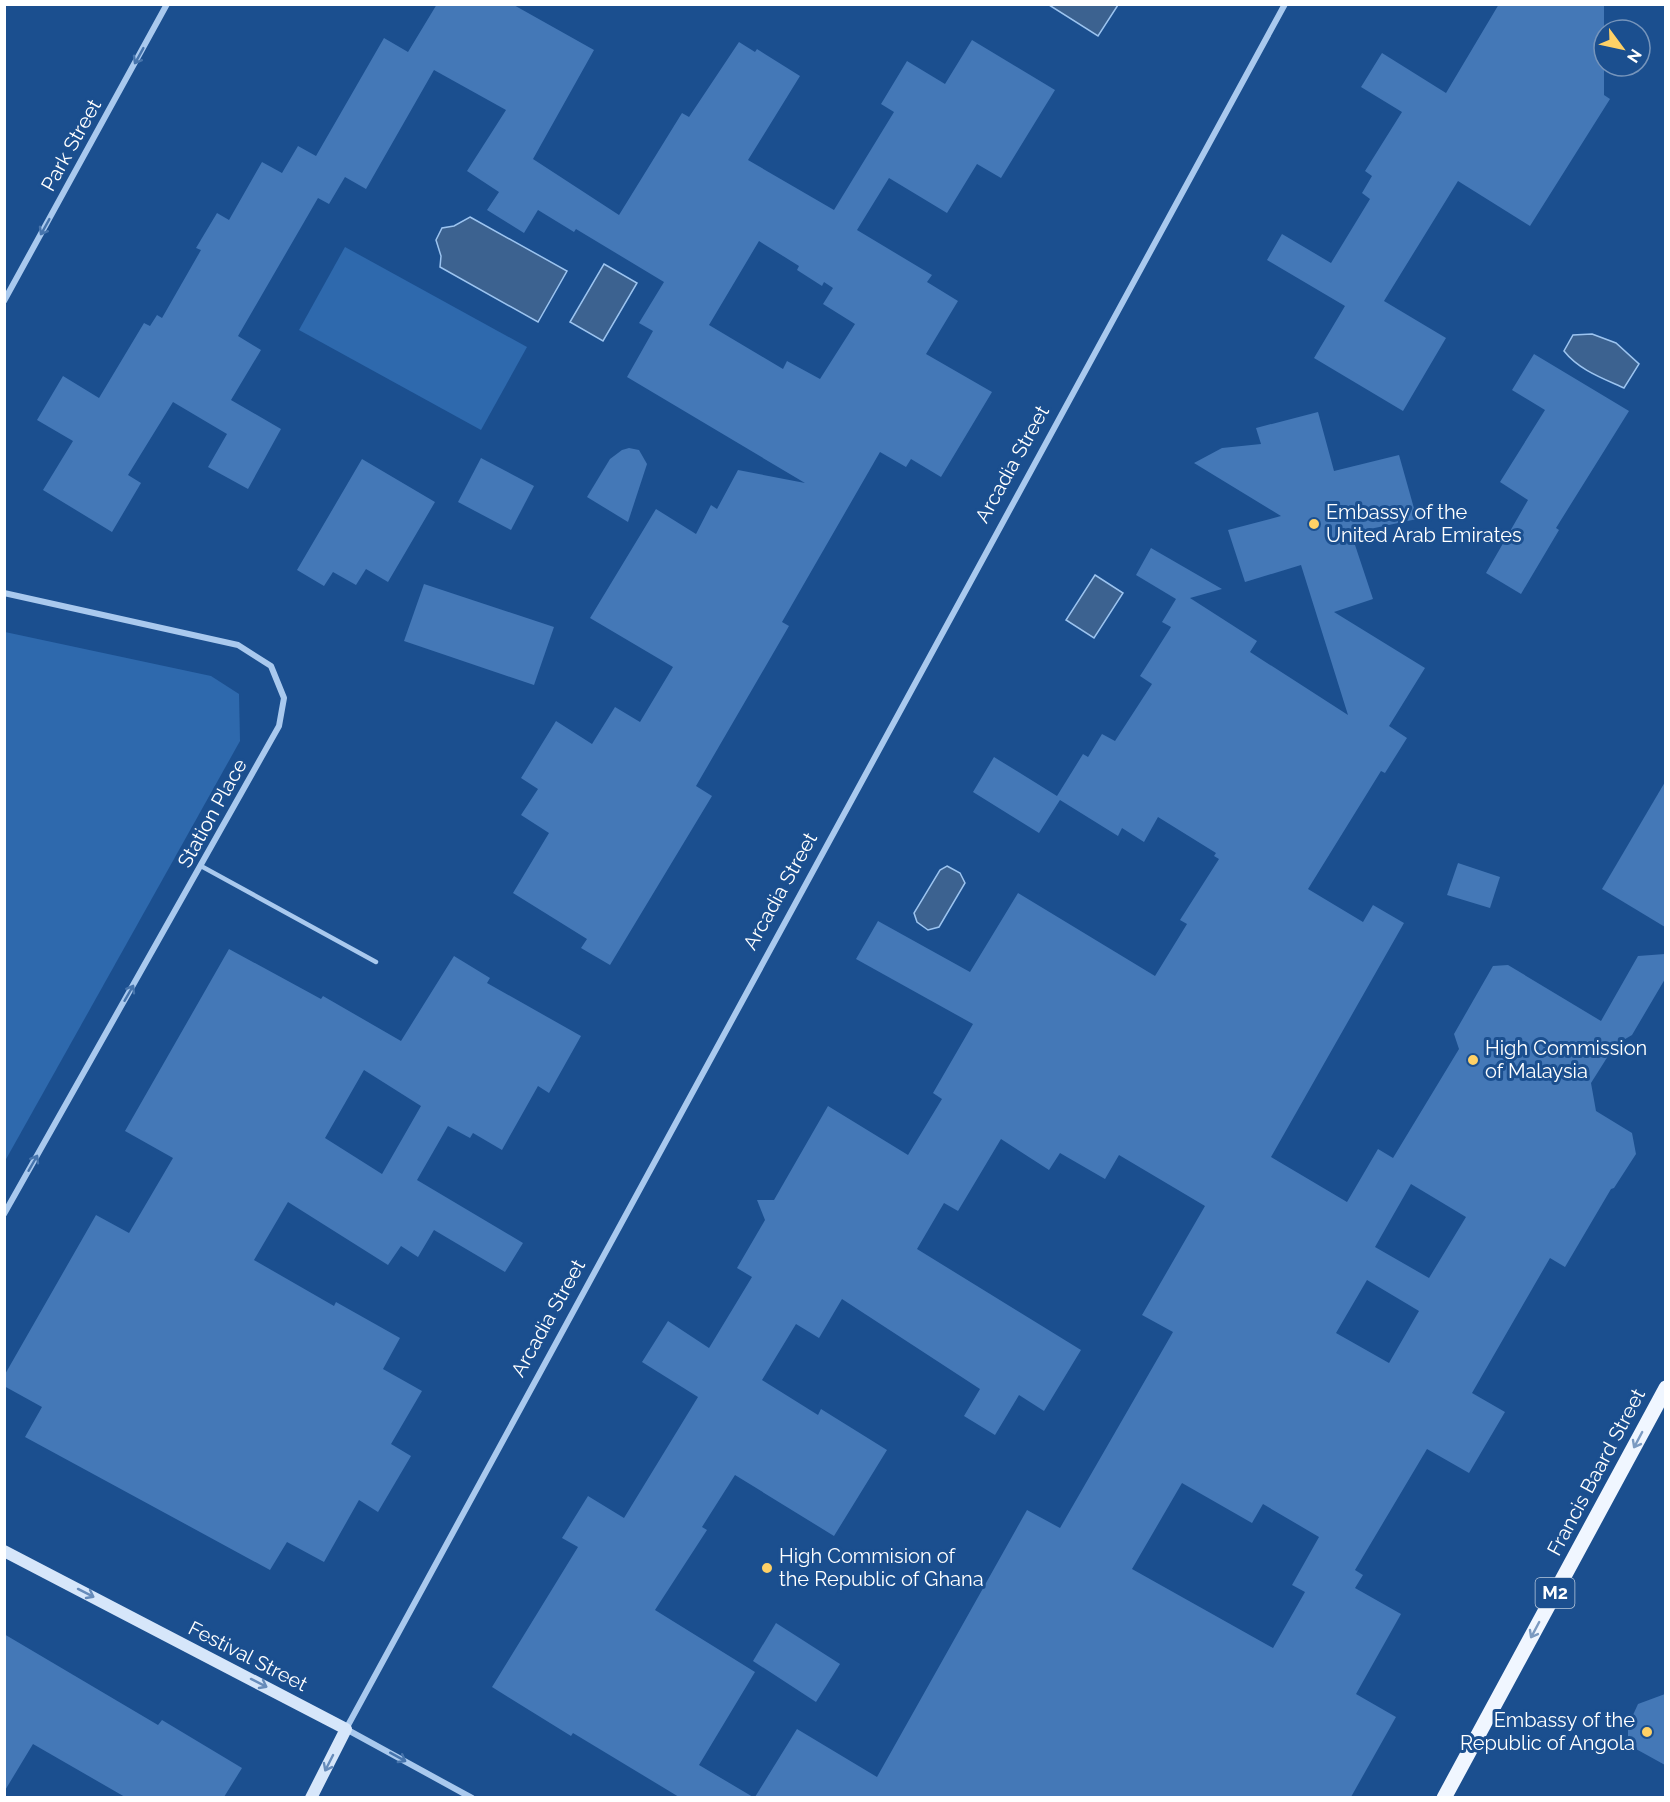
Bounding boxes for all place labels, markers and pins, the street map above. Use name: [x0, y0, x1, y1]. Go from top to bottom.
place label: Embassy of the United Arab Emirates: [1326, 500, 1522, 547]
marker: Embassy of the United Arab Emirates: [1307, 517, 1321, 531]
place label: High Commission of Malaysia: [1485, 1036, 1647, 1083]
marker: High Commission of Malaysia: [1466, 1053, 1480, 1067]
place label: High Commision of the Republic of Ghana: [779, 1544, 984, 1591]
marker: High Commision of the Republic of Ghana: [760, 1561, 774, 1575]
place label: Embassy of the Republic of Angola: [1460, 1708, 1635, 1755]
marker: Embassy of the Republic of Angola: [1640, 1725, 1654, 1739]

